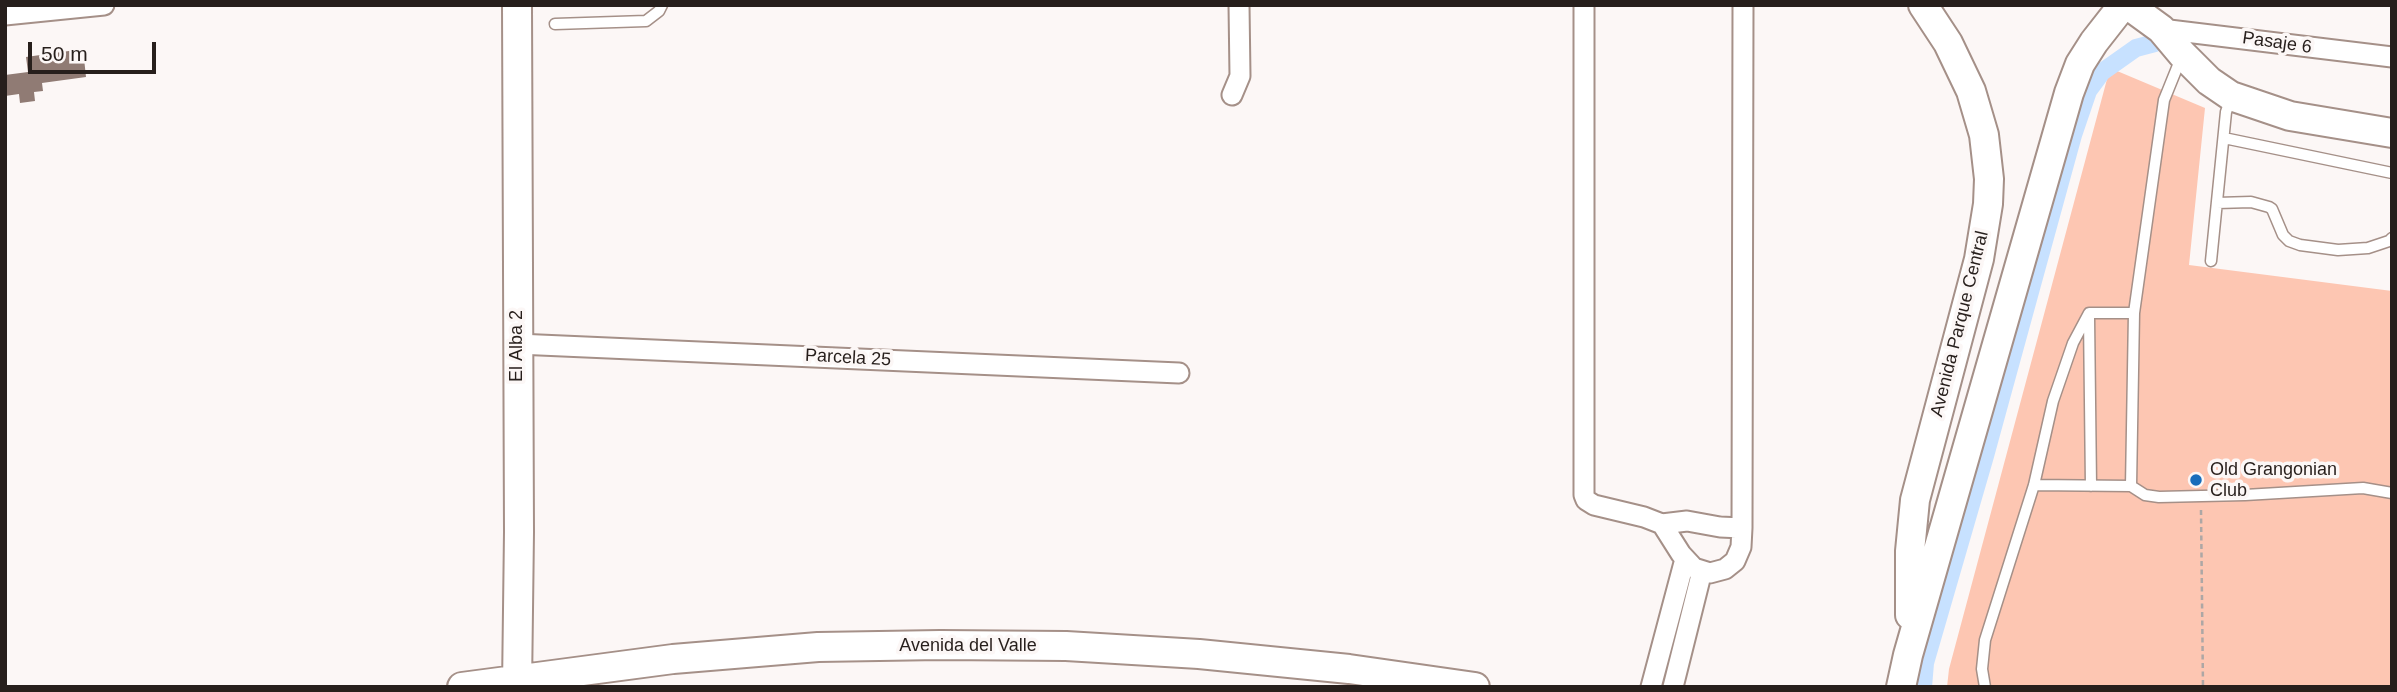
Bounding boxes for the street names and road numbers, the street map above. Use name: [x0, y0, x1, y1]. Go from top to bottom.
street label: Pasaje 6: [2241, 27, 2313, 59]
street label: Avenida Parque Central: [1926, 229, 1994, 419]
street label: El Alba 2: [506, 310, 528, 382]
street label: Parcela 25: [804, 345, 892, 371]
street label: Avenida del Valle: [899, 635, 1037, 657]

